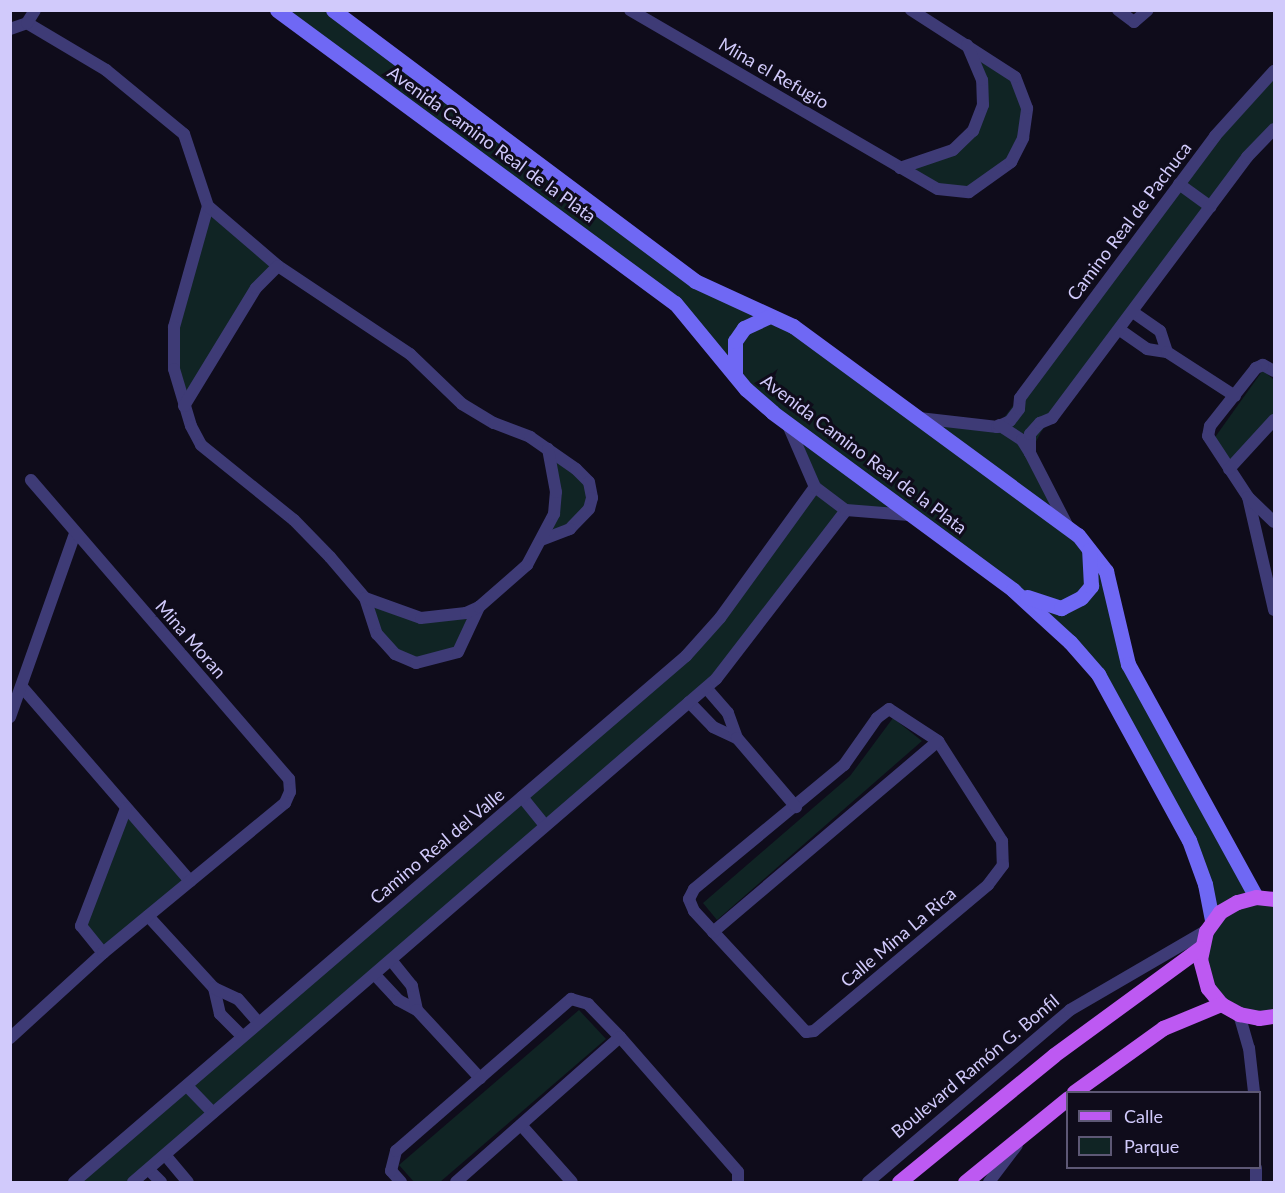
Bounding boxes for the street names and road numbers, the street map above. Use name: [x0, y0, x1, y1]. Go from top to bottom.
street label: Mina el Refugio: [715, 33, 833, 113]
street label: Avenida Camino Real de la Plata: [384, 61, 600, 227]
street label: Camino Real de Pachuca: [1062, 138, 1196, 304]
street label: Avenida Camino Real de la Plata: [757, 369, 971, 539]
street label: Mina Moran: [151, 595, 231, 683]
street label: Camino Real del Valle: [365, 783, 509, 909]
street label: Calle Mina La Rica: [836, 882, 960, 992]
street label: Boulevard Ramón G. Bonfil: [887, 990, 1063, 1142]

